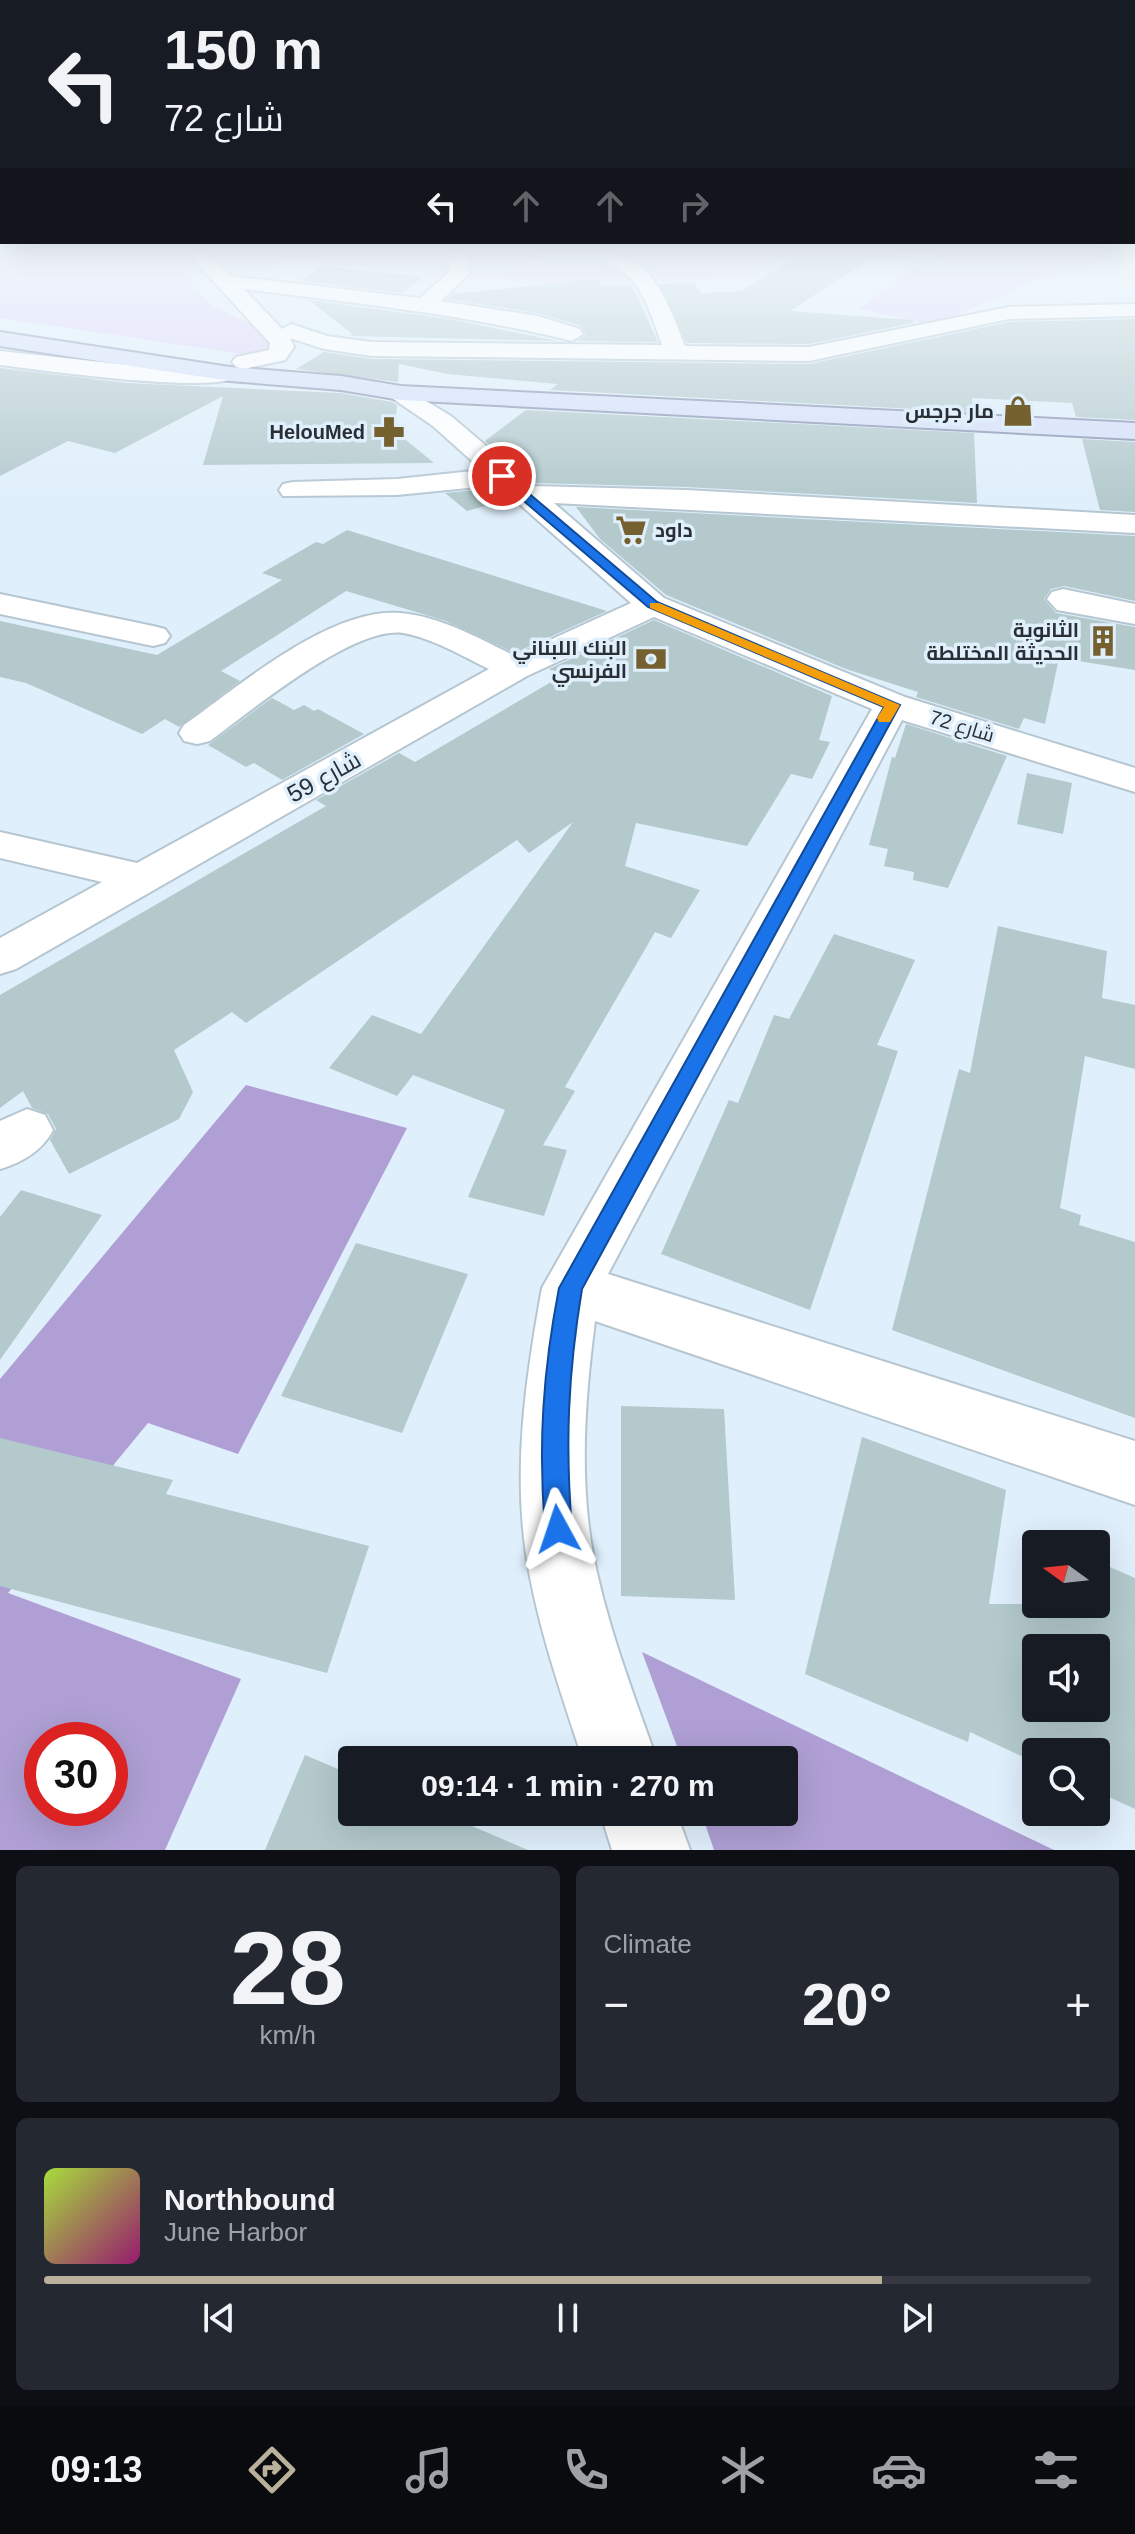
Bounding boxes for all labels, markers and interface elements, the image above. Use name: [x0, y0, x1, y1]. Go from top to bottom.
text: 150 m: [164, 18, 323, 81]
icon: left: [32, 32, 136, 136]
text: شارع 72: [164, 98, 284, 139]
icon: left: [420, 184, 464, 228]
icon: ahead: [504, 184, 548, 228]
icon: ahead: [588, 184, 632, 228]
icon: right: [672, 184, 716, 228]
shop icon: مار جرجس: [1001, 394, 1035, 428]
place label: مار جرجس: [905, 400, 994, 423]
pharmacy icon: HelouMed: [372, 415, 406, 449]
place label: HelouMed: [269, 421, 365, 443]
pin: [468, 442, 536, 510]
icon: arrive: [480, 454, 524, 498]
supermarket icon: داود: [614, 513, 648, 547]
place label: داود: [655, 519, 693, 542]
place label: الثانوية الحديثة المختلطة: [927, 619, 1079, 665]
building icon: الثانوية الحديثة المختلطة: [1086, 624, 1120, 658]
place label: البنك اللبناني الفرنسي: [512, 637, 627, 687]
bank icon: البنك اللبناني الفرنسي: [634, 642, 668, 676]
street label: شارع 72: [926, 706, 997, 749]
street label: شارع 59: [282, 745, 367, 810]
position arrow: [516, 1487, 600, 1571]
north arrow: [1022, 1530, 1110, 1618]
map controls: [1022, 1530, 1110, 1826]
button: sound: [1022, 1634, 1110, 1722]
speed limit sign: 30: [24, 1722, 128, 1826]
button: search: [1022, 1738, 1110, 1826]
text: 09:14 · 1 min · 270 m: [421, 1769, 715, 1802]
text: 28: [230, 1910, 346, 2026]
text: Climate: [604, 1929, 692, 1959]
text: 20°: [802, 1971, 893, 2038]
text: −: [604, 1980, 629, 2029]
text: +: [1065, 1980, 1091, 2029]
text: km/h: [260, 2020, 316, 2050]
text: Northbound: [164, 2183, 336, 2216]
text: June Harbor: [164, 2217, 307, 2247]
icon: previous: [197, 2296, 241, 2340]
icon: pause: [546, 2296, 590, 2340]
icon: next: [895, 2296, 939, 2340]
icon: directions: [244, 2442, 300, 2498]
icon: music: [401, 2442, 457, 2498]
icon: phone: [558, 2442, 614, 2498]
icon: climate: [715, 2442, 771, 2498]
icon: car: [871, 2442, 927, 2498]
icon: filters: [1028, 2442, 1084, 2498]
text: 09:13: [50, 2449, 143, 2490]

